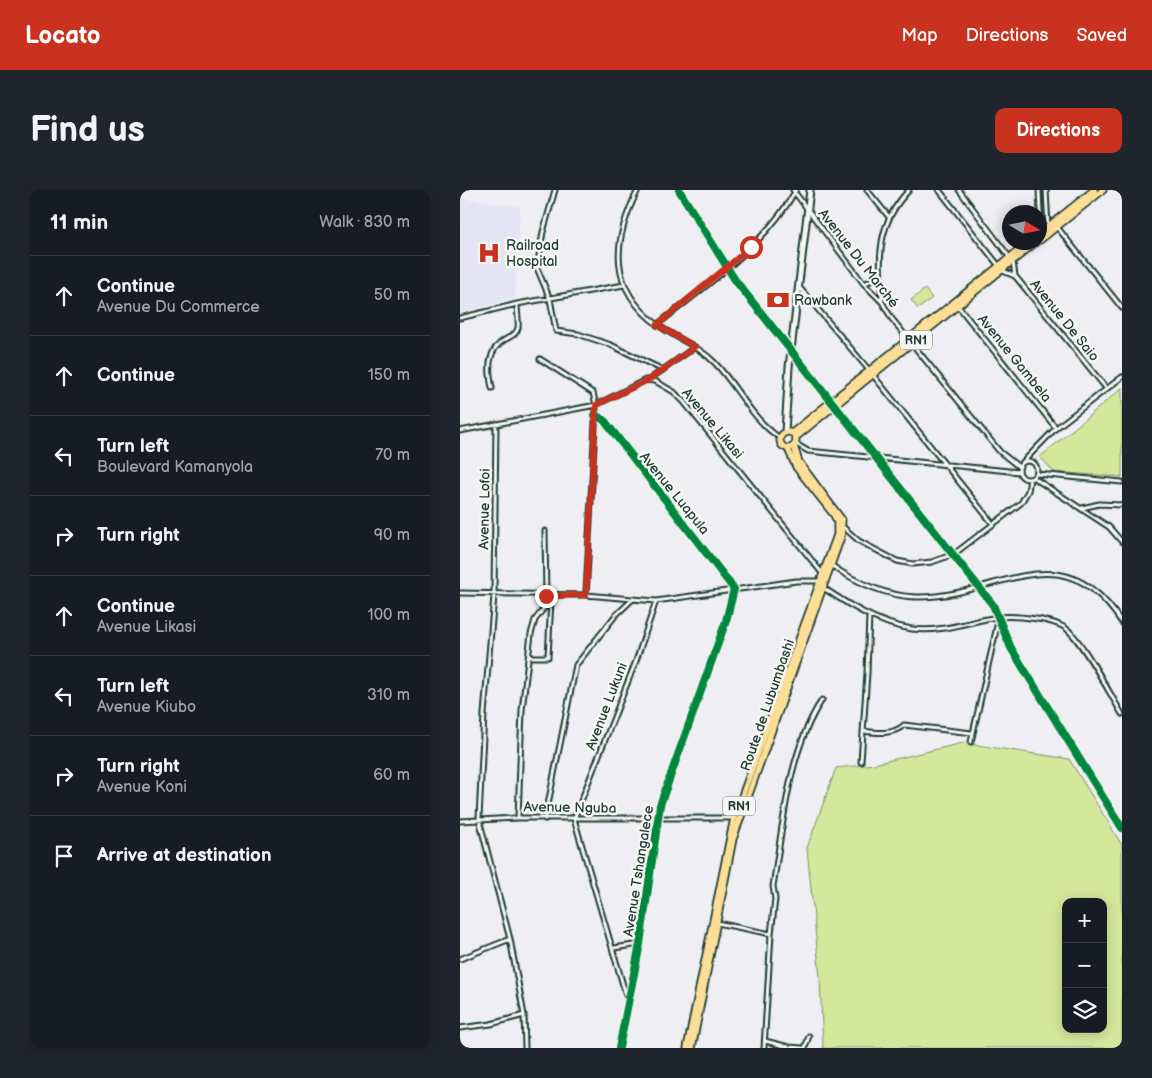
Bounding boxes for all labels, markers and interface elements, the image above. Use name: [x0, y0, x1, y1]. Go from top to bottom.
text: Locato: [25, 21, 100, 50]
text: Map: [902, 25, 938, 46]
text: Directions: [966, 25, 1048, 46]
text: Saved: [1076, 25, 1127, 46]
button: Directions: [995, 108, 1122, 153]
text: Find us: [30, 109, 145, 152]
street label: Avenue Du Marché: [815, 205, 903, 312]
north arrow: [1002, 205, 1047, 250]
text: 11 min: [50, 210, 108, 235]
text: Walk · 830 m: [319, 213, 410, 232]
route start: [740, 236, 763, 259]
place label: Railroad Hospital: [506, 237, 559, 270]
hospital icon: Railroad Hospital: [476, 240, 502, 266]
text: Continue: [97, 275, 175, 298]
street label: Avenue De Saio: [1026, 276, 1103, 365]
icon: ahead: [50, 282, 78, 310]
text: 50 m: [374, 286, 410, 305]
bank icon: Rawbank: [765, 287, 791, 313]
place label: Rawbank: [794, 292, 852, 309]
text: Avenue Du Commerce: [97, 298, 260, 317]
street label: Avenue Gambela: [974, 311, 1055, 406]
road number: RN1: [900, 330, 932, 350]
icon: ahead: [50, 362, 78, 390]
text: Continue: [97, 364, 175, 387]
text: 150 m: [368, 366, 410, 385]
street label: Avenue Likasi: [678, 385, 747, 462]
text: Turn left: [97, 435, 169, 458]
icon: left: [50, 442, 78, 470]
text: 70 m: [375, 446, 410, 465]
street label: Avenue Luapula: [636, 449, 713, 538]
text: Boulevard Kamanyola: [97, 458, 253, 477]
street label: Avenue Lofoi: [475, 468, 494, 550]
icon: right: [50, 522, 78, 550]
text: Turn right: [97, 524, 180, 547]
text: 90 m: [374, 526, 410, 545]
route end: [535, 585, 558, 608]
text: Continue: [97, 595, 175, 618]
icon: ahead: [50, 602, 78, 630]
text: 100 m: [367, 606, 410, 625]
text: Avenue Likasi: [97, 618, 196, 637]
street label: Route de Lubumbashi: [737, 637, 798, 773]
street label: Avenue Lukuni: [582, 660, 631, 752]
text: Turn left: [97, 675, 169, 698]
icon: left: [50, 682, 78, 710]
text: 310 m: [367, 686, 410, 705]
text: Avenue Kiubo: [97, 698, 196, 717]
text: Turn right: [97, 755, 180, 778]
icon: right: [50, 762, 78, 790]
text: 60 m: [373, 766, 410, 785]
text: Avenue Koni: [97, 778, 187, 797]
road number: RN1: [723, 796, 755, 816]
street label: Avenue Nguba: [523, 798, 617, 817]
street label: Avenue Tshangalece: [620, 804, 657, 938]
icon: arrive: [50, 842, 78, 870]
text: Arrive at destination: [97, 844, 272, 867]
map controls: [1062, 898, 1107, 1033]
button: +: [1062, 898, 1107, 943]
button: −: [1062, 943, 1107, 988]
button: layers: [1062, 988, 1107, 1033]

